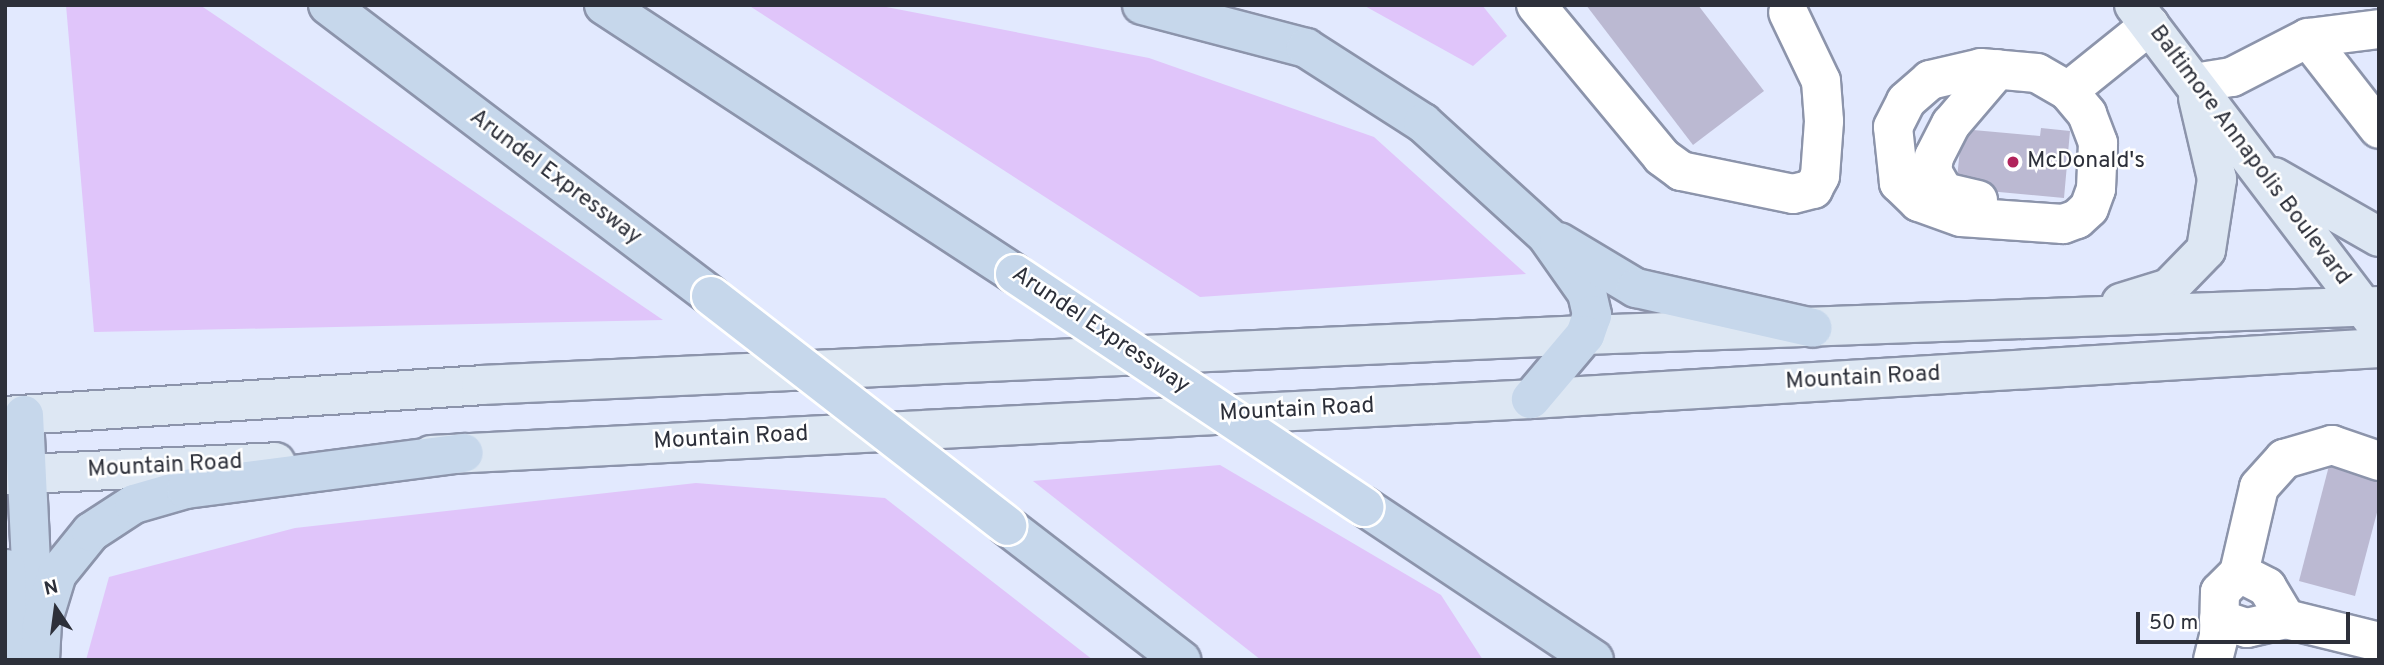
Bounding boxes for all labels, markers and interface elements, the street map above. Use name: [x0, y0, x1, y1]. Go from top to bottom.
street label: Baltimore Annapolis Boulevard: [2142, 20, 2356, 292]
street label: Arundel Expressway: [463, 104, 647, 252]
place label: McDonald's: [2027, 148, 2145, 176]
marker: McDonald's: [2005, 154, 2021, 170]
street label: Arundel Expressway: [1006, 261, 1194, 401]
street label: Mountain Road: [1785, 361, 1941, 397]
street label: Mountain Road: [1219, 393, 1375, 429]
street label: Mountain Road: [653, 421, 809, 457]
street label: Mountain Road: [87, 449, 243, 485]
north arrow: [21, 574, 91, 644]
text: N: [42, 575, 61, 602]
scale bar: [2139, 598, 2352, 642]
text: 50 m: [2149, 610, 2198, 637]

